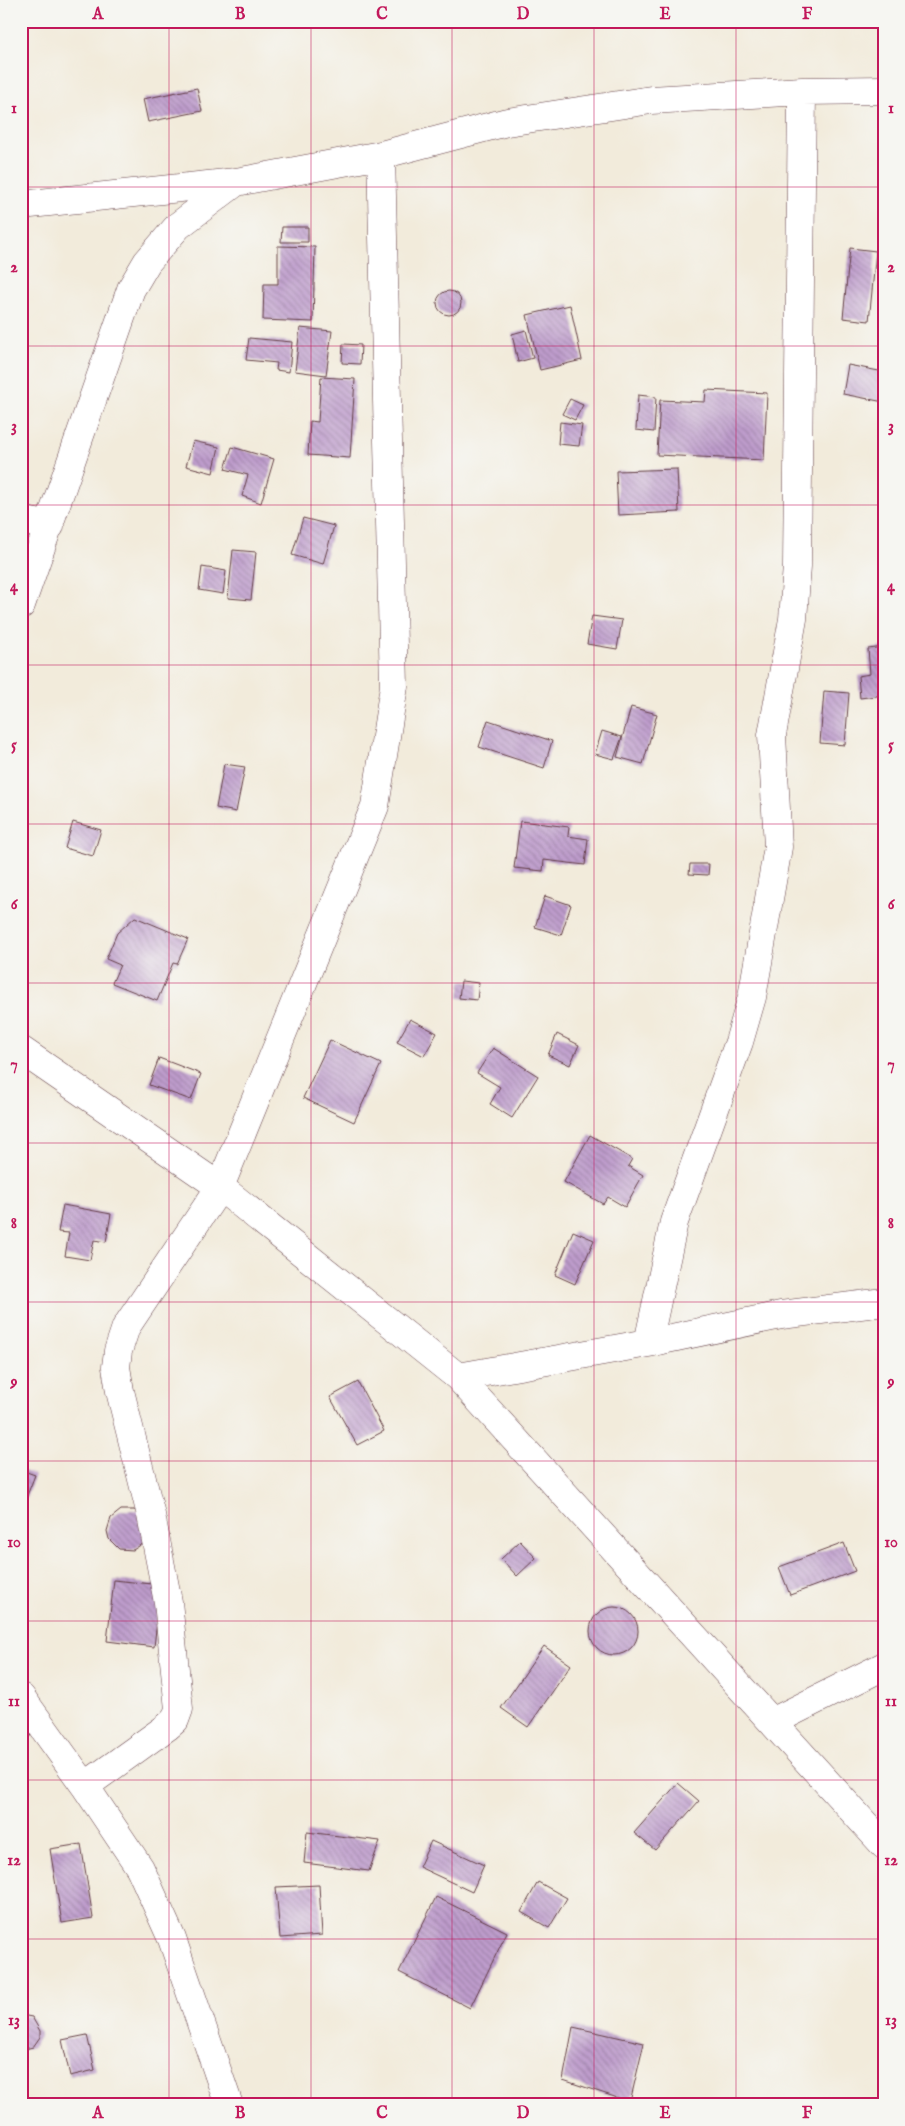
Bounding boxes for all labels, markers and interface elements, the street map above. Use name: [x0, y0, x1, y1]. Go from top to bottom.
text: A: [92, 5, 105, 25]
text: B: [235, 5, 246, 25]
text: C: [376, 5, 388, 25]
text: D: [517, 5, 530, 25]
text: E: [659, 5, 671, 25]
text: F: [802, 5, 813, 25]
text: 1: [11, 99, 17, 119]
text: 1: [888, 99, 894, 119]
text: 2: [10, 258, 18, 278]
text: 2: [887, 258, 895, 278]
text: 3: [11, 417, 17, 437]
text: 3: [888, 417, 894, 437]
text: 4: [10, 577, 19, 597]
text: 4: [887, 577, 896, 597]
text: 5: [11, 736, 17, 756]
text: 5: [888, 736, 894, 756]
text: 6: [11, 895, 19, 915]
text: 6: [888, 895, 896, 915]
text: 7: [10, 1055, 18, 1075]
text: 7: [887, 1055, 895, 1075]
text: 8: [11, 1214, 17, 1234]
text: 8: [888, 1214, 894, 1234]
text: 9: [10, 1373, 18, 1393]
text: 9: [887, 1373, 895, 1393]
text: 10: [7, 1533, 21, 1553]
text: 10: [884, 1533, 898, 1553]
text: 11: [8, 1692, 20, 1712]
text: 11: [885, 1692, 897, 1712]
text: 12: [7, 1851, 21, 1871]
text: 12: [884, 1851, 898, 1871]
text: 13: [8, 2011, 20, 2031]
text: 13: [885, 2011, 897, 2031]
text: A: [92, 2104, 105, 2124]
text: B: [235, 2104, 246, 2124]
text: C: [376, 2104, 388, 2124]
text: D: [517, 2104, 530, 2124]
text: E: [659, 2104, 671, 2124]
text: F: [802, 2104, 813, 2124]

